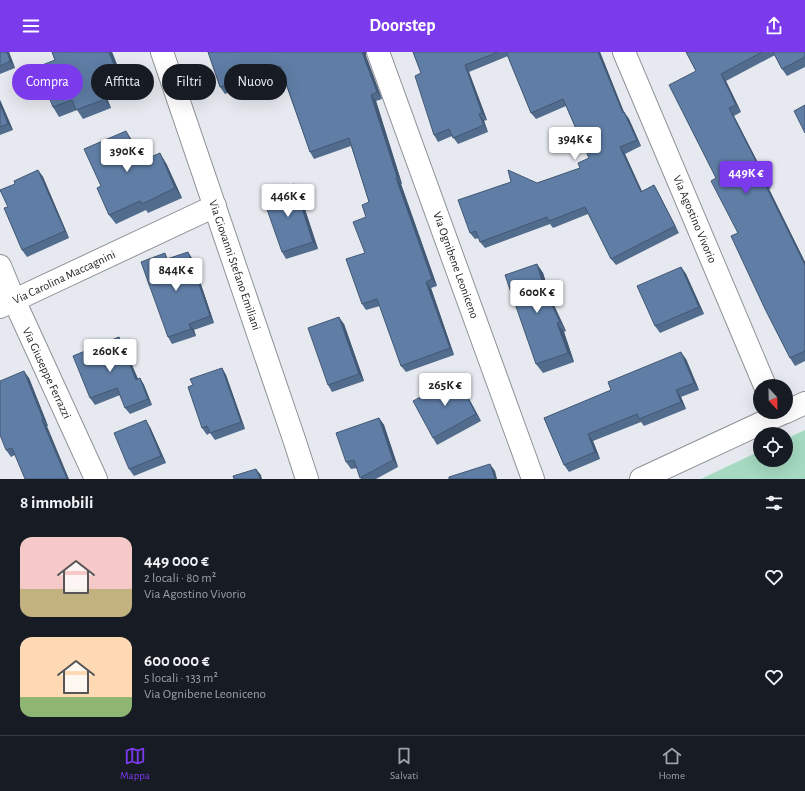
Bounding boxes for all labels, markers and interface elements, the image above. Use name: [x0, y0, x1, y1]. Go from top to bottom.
icon: menu: [20, 15, 42, 37]
icon: share: [763, 15, 785, 37]
text: Doorstep: [369, 17, 436, 35]
chip: Compra: [12, 64, 83, 100]
chip: Affitta: [91, 64, 154, 100]
chip: Filtri: [162, 64, 216, 100]
chip: Nuovo: [224, 64, 287, 100]
pin: 394K €: [542, 127, 608, 161]
text: 394K €: [558, 133, 592, 146]
pin: 390K €: [94, 139, 160, 173]
text: 390K €: [110, 145, 144, 158]
pin: 449K €: [713, 161, 779, 195]
text: 449K €: [729, 167, 763, 180]
street label: Via Agostino Vivorio: [671, 173, 719, 265]
pin: 446K €: [255, 184, 321, 218]
text: 446K €: [271, 190, 305, 203]
street label: Via Giovanni Stefano Emiliani: [207, 198, 263, 332]
street label: Via Ognibene Leoniceno: [431, 210, 481, 320]
street label: Via Carolina Maccagnini: [11, 248, 117, 306]
pin: 844K €: [143, 258, 209, 292]
text: 844K €: [158, 264, 194, 277]
pin: 600K €: [504, 280, 570, 314]
text: 600K €: [519, 286, 555, 299]
street label: Via Giuseppe Ferrazzi: [21, 325, 73, 421]
pin: 260K €: [77, 339, 143, 373]
text: 260K €: [93, 345, 127, 358]
pin: 265K €: [412, 373, 478, 407]
text: 265K €: [428, 379, 462, 392]
north arrow: [753, 379, 793, 419]
map controls: [753, 379, 793, 467]
button: locate: [753, 427, 793, 467]
icon: filters: [763, 492, 785, 514]
text: 8 immobili: [20, 494, 93, 511]
text: 449 000 €: [144, 552, 209, 569]
icon: home: [52, 553, 100, 601]
icon: heart: [763, 566, 785, 588]
text: 2 locali · 80 m²: [144, 572, 216, 585]
text: Via Agostino Vivorio: [144, 588, 246, 601]
text: 600 000 €: [144, 652, 210, 669]
icon: home: [52, 653, 100, 701]
icon: heart: [763, 666, 785, 688]
text: 5 locali · 133 m²: [144, 672, 218, 685]
text: Via Ognibene Leoniceno: [144, 688, 266, 701]
tab: Mappa: [120, 745, 150, 782]
tab: Salvati: [390, 745, 418, 782]
tab: Home: [659, 745, 685, 782]

